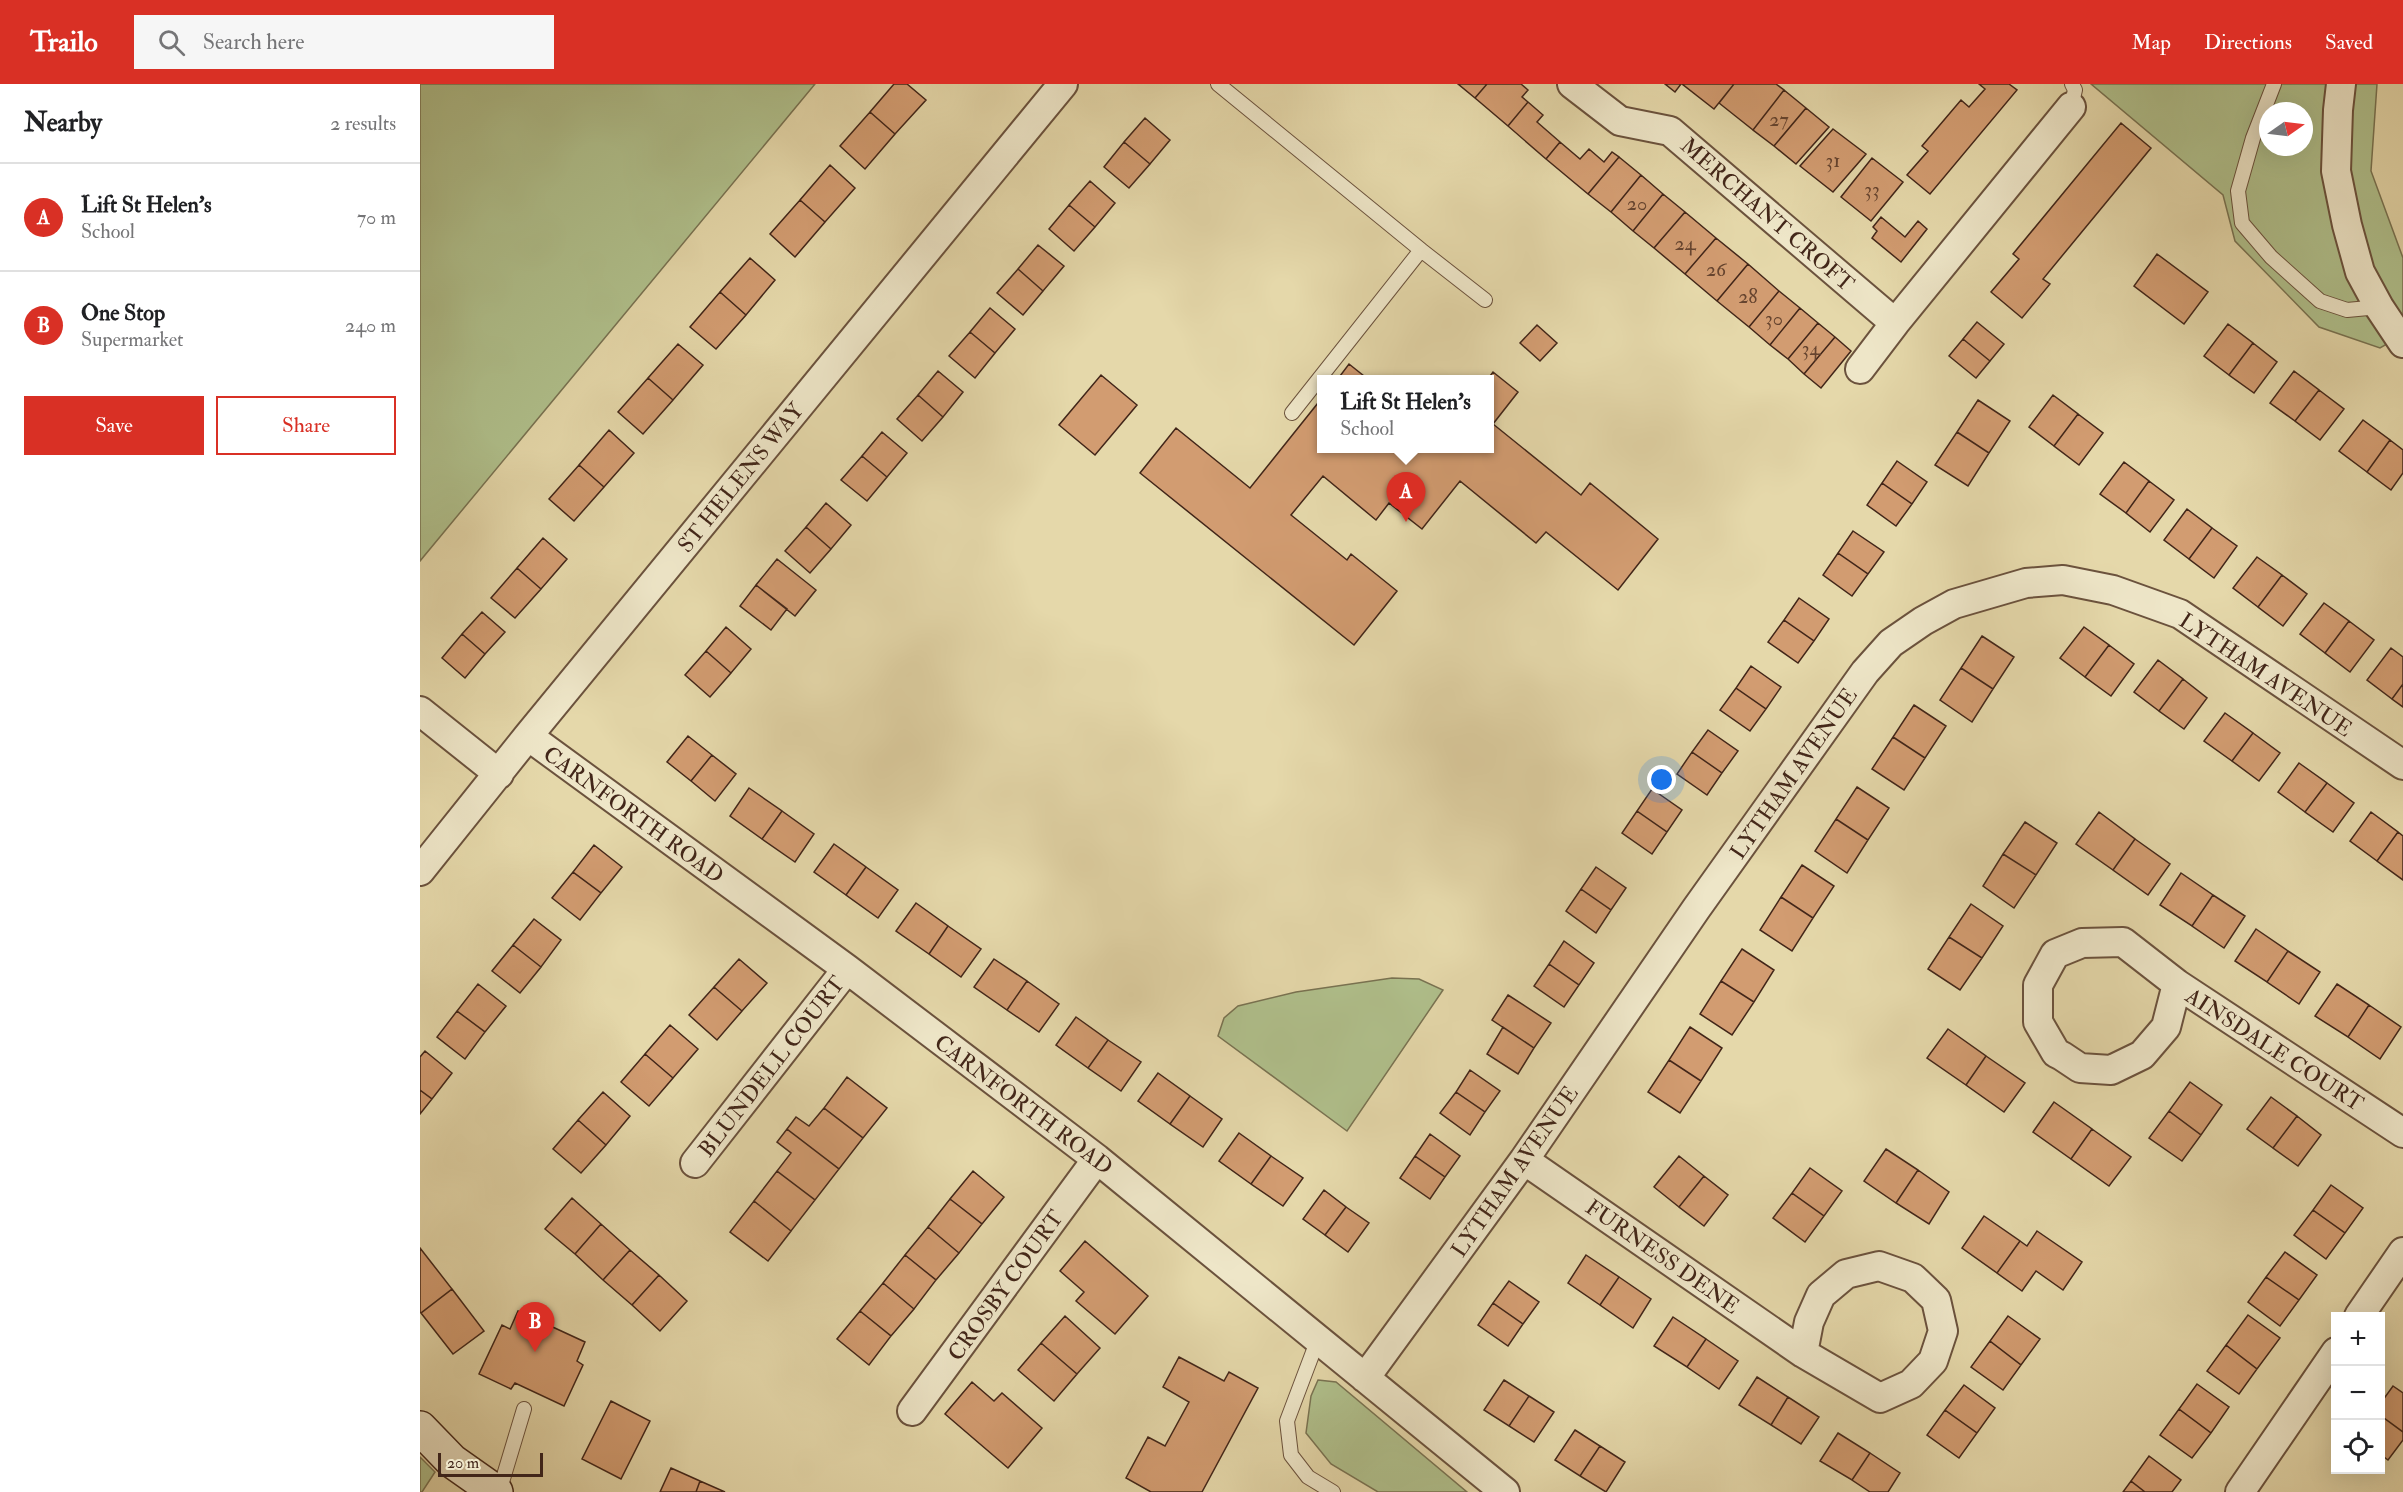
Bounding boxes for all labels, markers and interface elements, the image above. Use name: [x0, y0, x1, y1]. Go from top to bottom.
search box: [134, 15, 554, 69]
text: Trailo: [30, 25, 98, 60]
icon: search: [155, 26, 188, 59]
text: Search here: [203, 28, 304, 56]
text: Map: [2131, 29, 2171, 56]
text: Directions: [2204, 29, 2292, 56]
text: Saved: [2325, 29, 2373, 56]
north arrow: [2259, 102, 2313, 156]
text: Nearby: [24, 107, 102, 139]
house number: 27: [1769, 107, 1789, 132]
text: 2 results: [330, 111, 396, 136]
street label: MERCHANT CROFT: [1675, 132, 1860, 298]
house number: 31: [1826, 148, 1840, 173]
house number: 33: [1864, 177, 1880, 202]
text: Lift St Helen's: [81, 191, 212, 219]
house number: 20: [1627, 191, 1647, 216]
text: A: [37, 205, 50, 230]
text: 70 m: [357, 205, 396, 230]
text: School: [81, 219, 135, 244]
house number: 24: [1675, 231, 1697, 256]
house number: 26: [1706, 257, 1727, 282]
house number: 28: [1738, 284, 1758, 309]
text: One Stop: [81, 299, 165, 327]
house number: 30: [1765, 306, 1783, 331]
text: B: [37, 313, 50, 338]
text: 240 m: [345, 313, 396, 338]
text: Supermarket: [81, 327, 184, 352]
house number: 34: [1802, 336, 1821, 361]
popup: [1317, 375, 1494, 453]
text: Lift St Helen's: [1340, 388, 1471, 416]
button: Save: [24, 396, 204, 455]
button: Share: [216, 396, 396, 455]
street label: ST HELENS WAY: [672, 396, 810, 558]
text: School: [1340, 416, 1394, 441]
pin: A: [1386, 472, 1426, 522]
street label: LYTHAM AVENUE: [2173, 606, 2358, 743]
street label: LYTHAM AVENUE: [1724, 682, 1864, 865]
street label: CARNFORTH ROAD: [538, 740, 729, 890]
your location: [1647, 765, 1676, 794]
street label: BLUNDELL COURT: [692, 970, 852, 1163]
street label: AINSDALE COURT: [2179, 981, 2369, 1118]
street label: CARNFORTH ROAD: [929, 1029, 1118, 1181]
street label: LYTHAM AVENUE: [1445, 1080, 1585, 1263]
street label: FURNESS DENE: [1580, 1193, 1745, 1320]
street label: CROSBY COURT: [942, 1204, 1070, 1366]
pin: B: [516, 1302, 554, 1352]
map controls: [2331, 1312, 2385, 1474]
button: +: [2331, 1312, 2385, 1366]
button: −: [2331, 1366, 2385, 1420]
button: locate: [2331, 1420, 2385, 1474]
scale bar: [438, 1450, 543, 1478]
text: 20 m: [447, 1453, 479, 1473]

